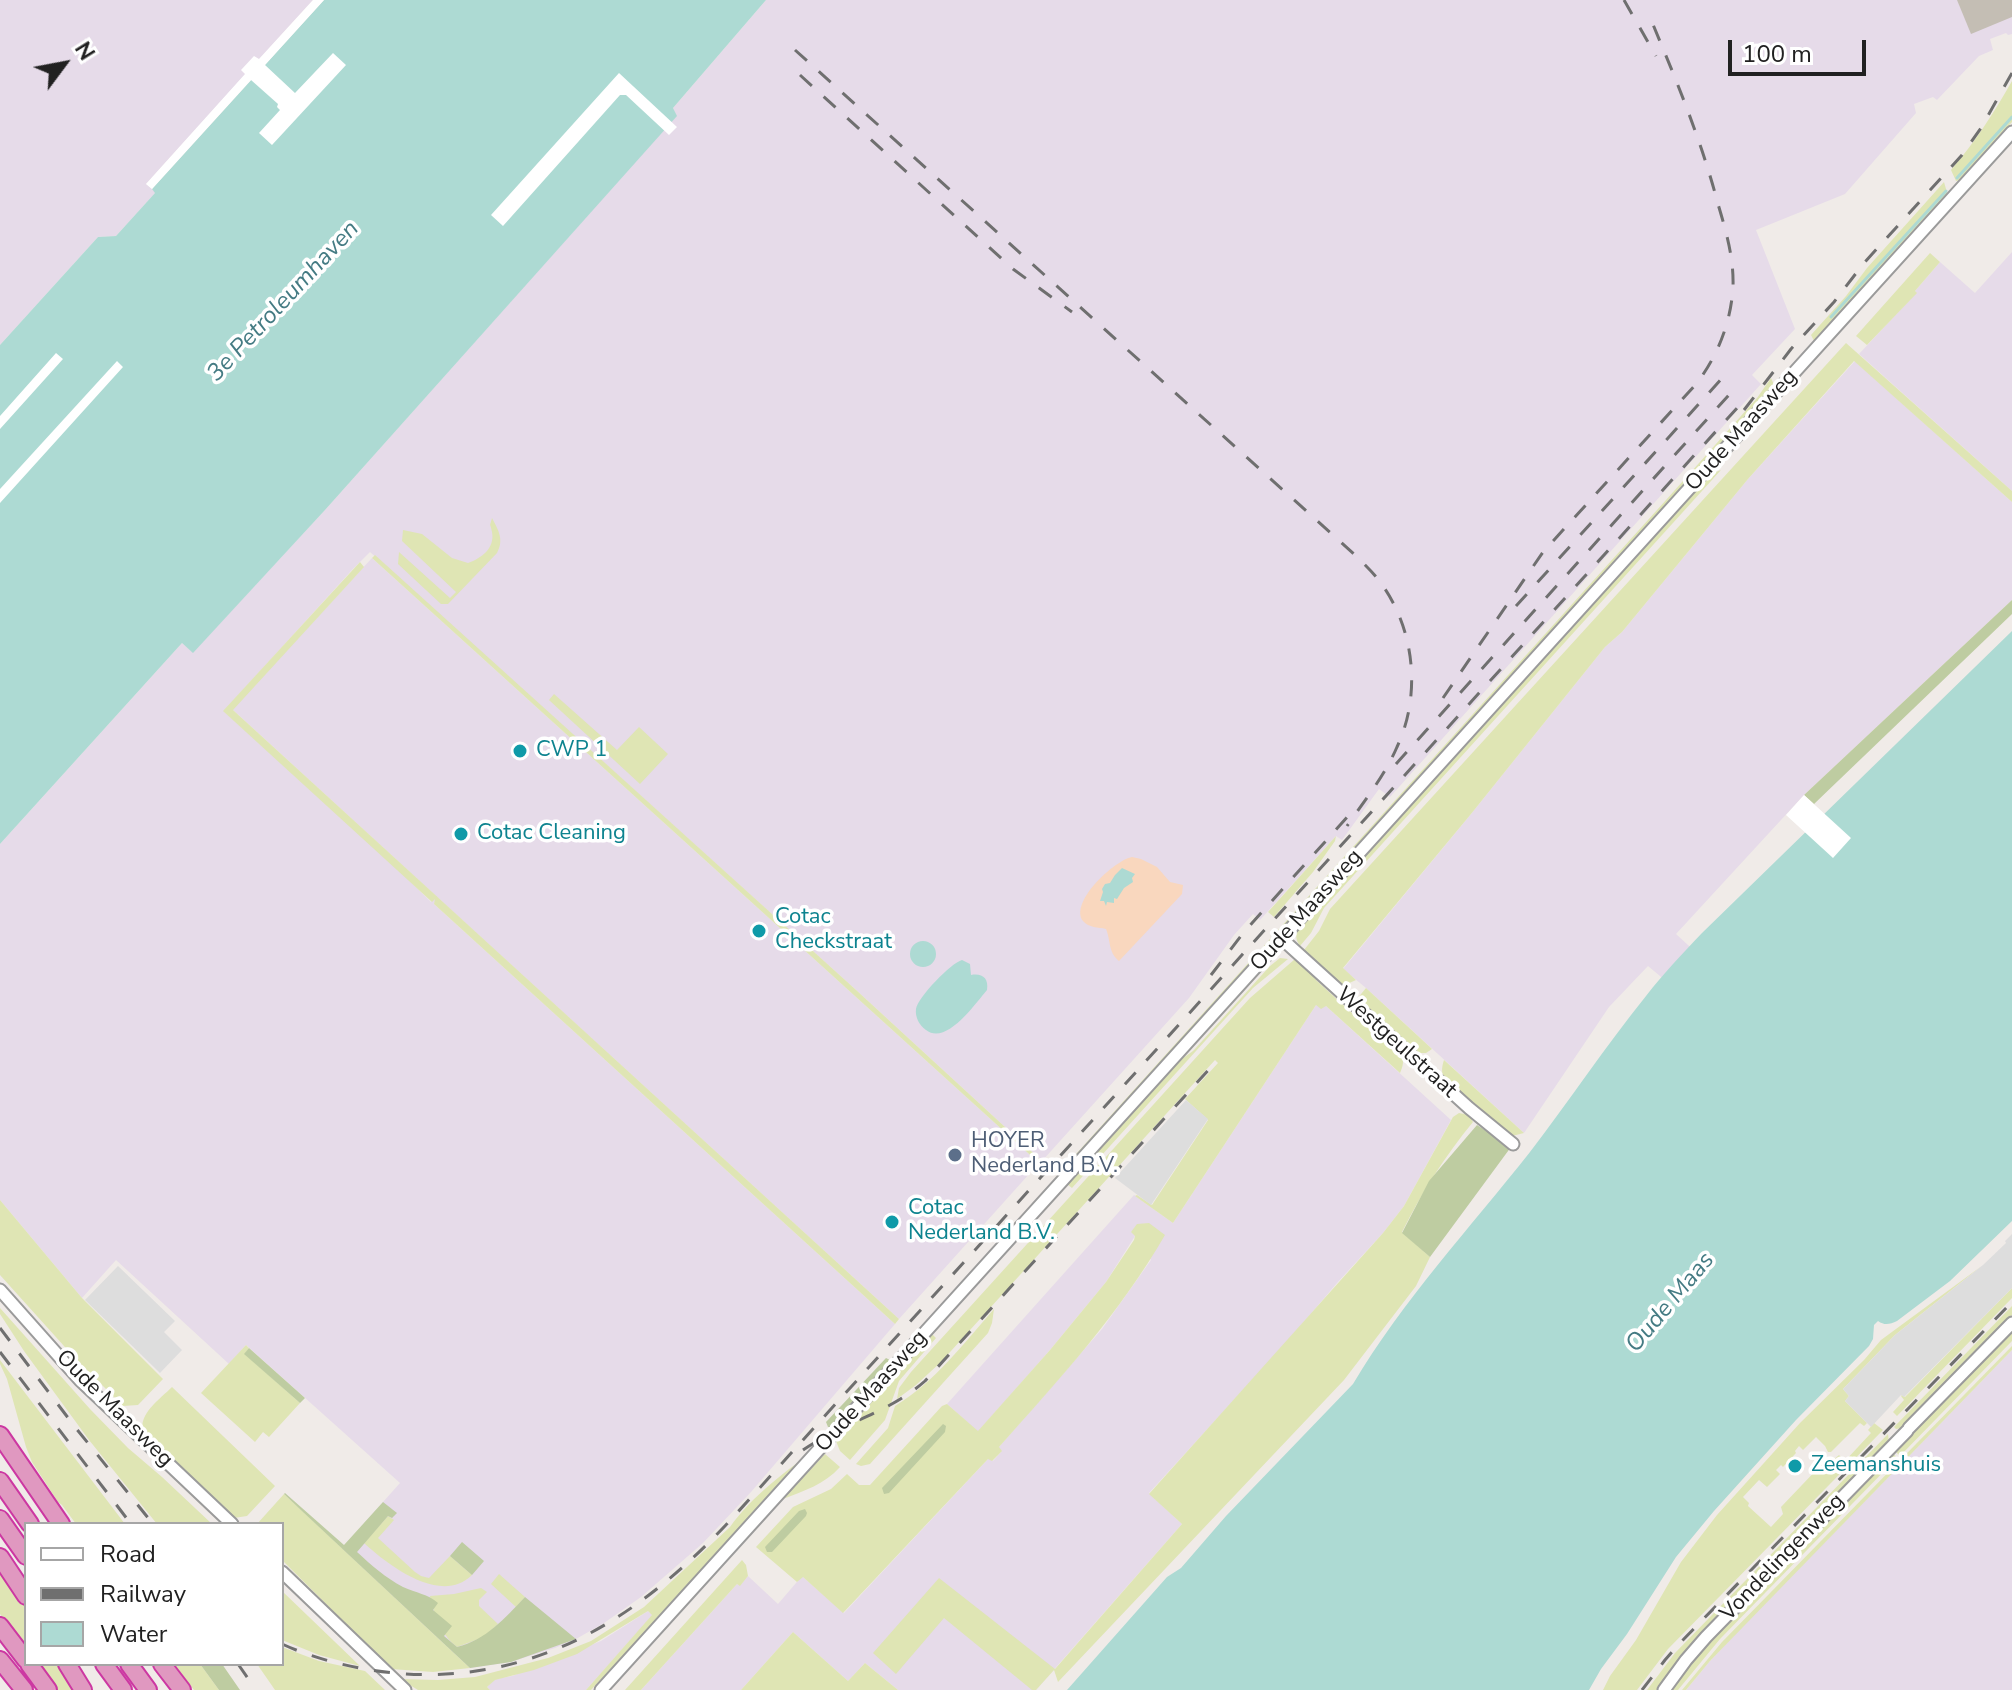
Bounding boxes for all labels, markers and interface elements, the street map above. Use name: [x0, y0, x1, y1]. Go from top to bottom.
north arrow: [24, 24, 104, 104]
scale bar: [1732, 24, 1870, 74]
text: N: [67, 36, 101, 66]
text: 100 m: [1742, 38, 1812, 70]
water label: 3e Petroleumhaven: [202, 216, 366, 388]
street label: Oude Maasweg: [1680, 365, 1804, 497]
place label: CWP 1: [536, 738, 607, 764]
marker: CWP 1: [511, 742, 529, 760]
place label: Cotac Cleaning: [477, 821, 626, 847]
marker: Cotac Cleaning: [452, 825, 470, 843]
street label: Oude Maasweg: [1245, 845, 1369, 977]
place label: Cotac Checkstraat: [775, 905, 892, 956]
marker: Cotac Checkstraat: [750, 922, 768, 940]
street label: Westgeulstraat: [1330, 982, 1462, 1104]
place label: HOYER Nederland B.V.: [971, 1129, 1118, 1180]
marker: HOYER Nederland B.V.: [946, 1146, 964, 1164]
place label: Cotac Nederland B.V.: [908, 1196, 1055, 1248]
marker: Cotac Nederland B.V.: [883, 1213, 901, 1231]
water label: Oude Maas: [1621, 1247, 1721, 1359]
street label: Oude Maasweg: [810, 1326, 934, 1458]
street label: Oude Maasweg: [50, 1345, 178, 1473]
place label: Zeemanshuis: [1811, 1453, 1941, 1479]
marker: Zeemanshuis: [1786, 1457, 1804, 1475]
street label: Vondelingenweg: [1715, 1489, 1851, 1627]
legend: [24, 1522, 284, 1666]
text: Road: [100, 1538, 156, 1570]
text: Railway: [100, 1578, 186, 1610]
text: Water: [100, 1618, 167, 1650]

